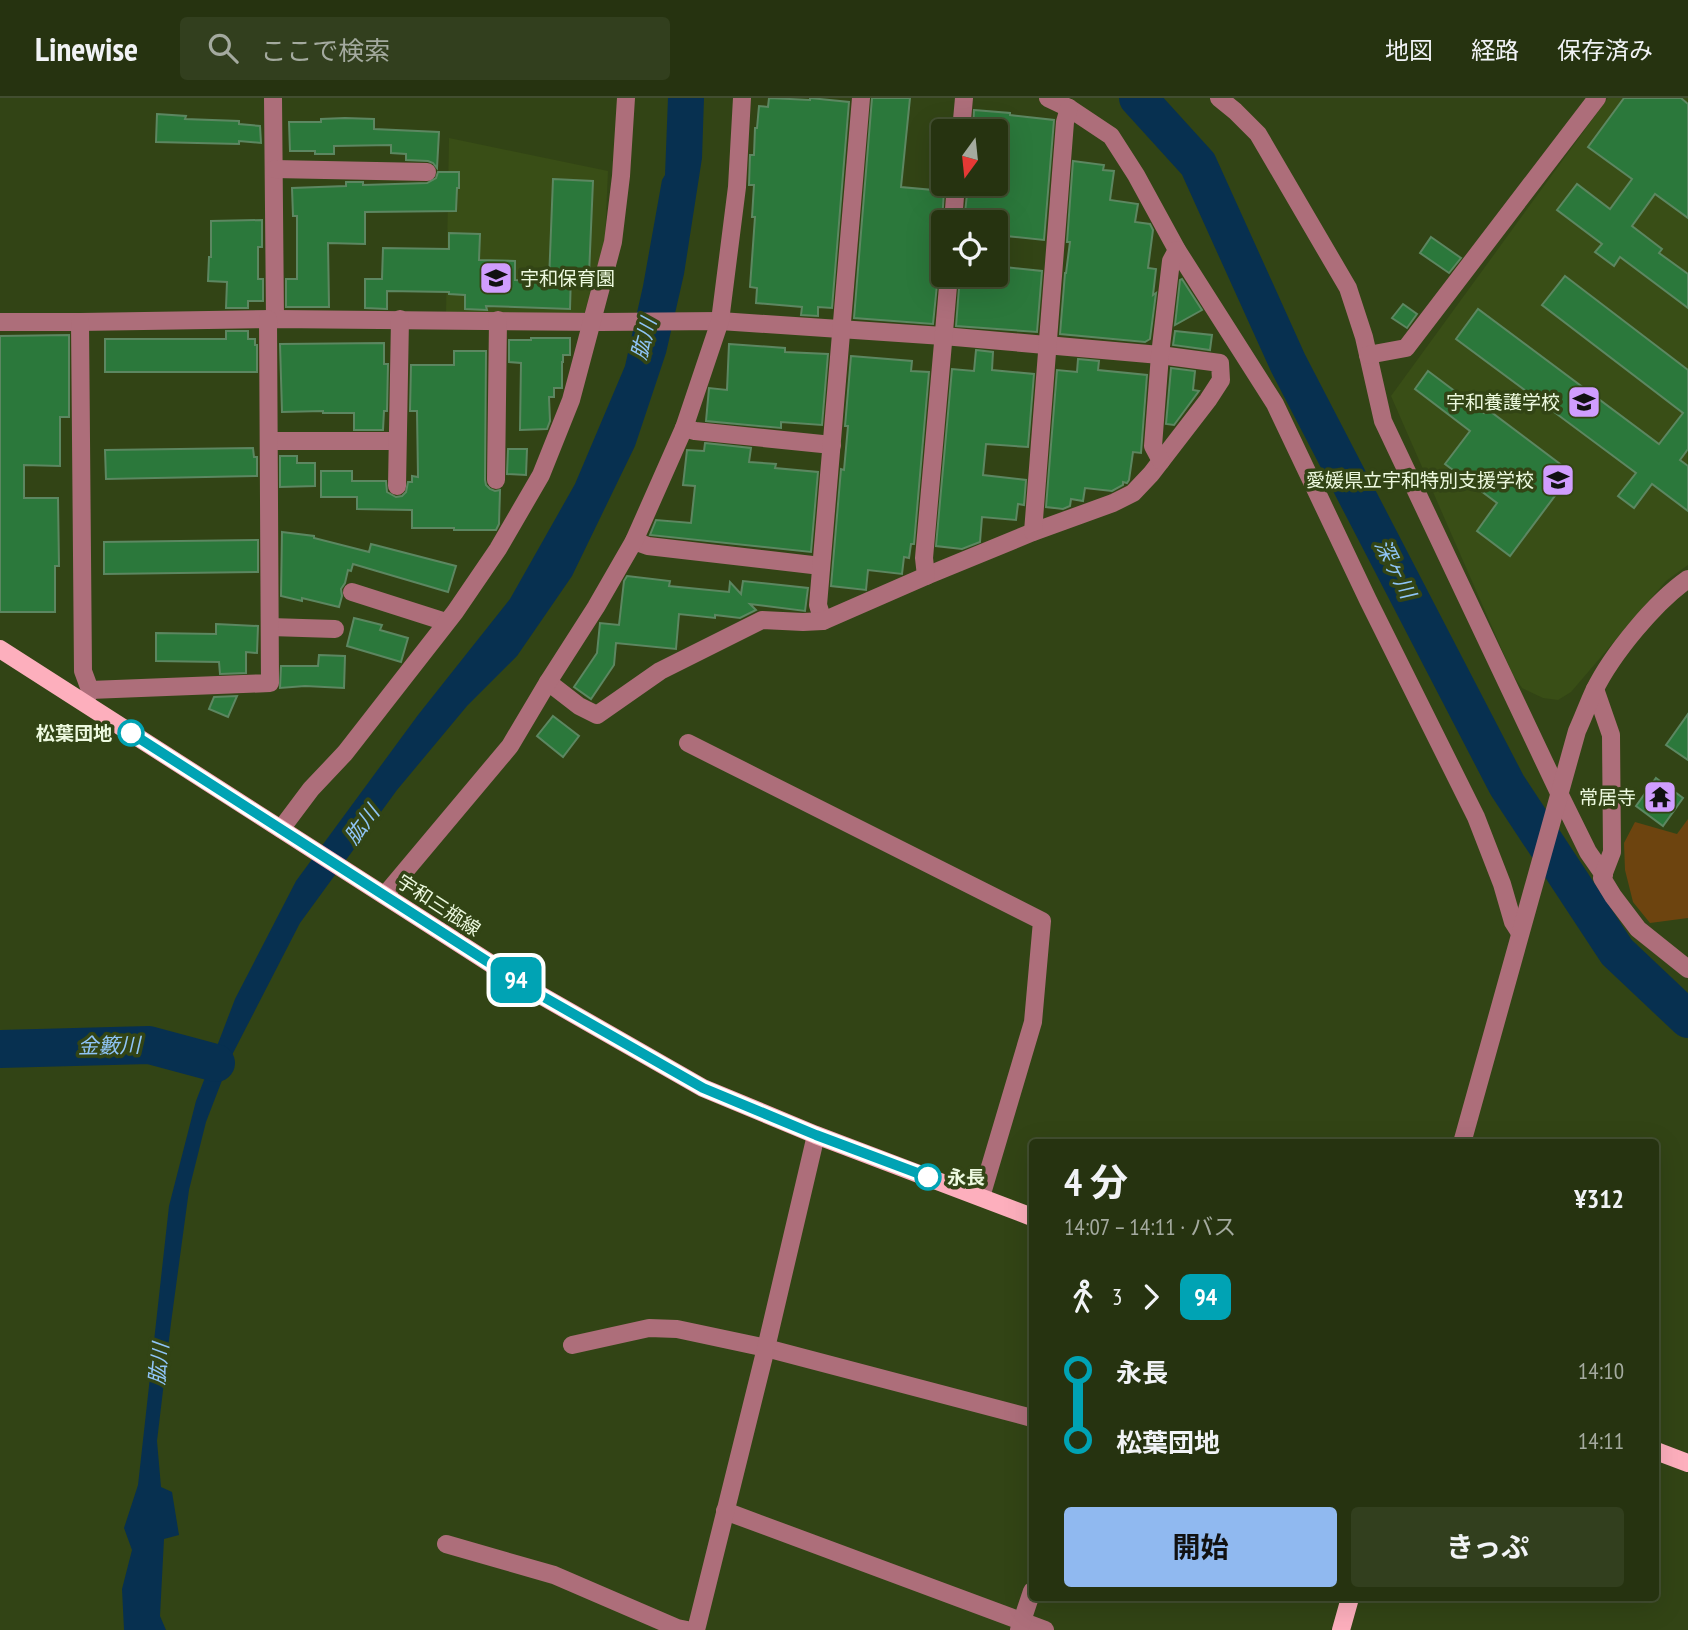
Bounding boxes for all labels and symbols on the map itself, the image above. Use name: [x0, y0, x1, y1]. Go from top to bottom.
north arrow: [931, 119, 1008, 196]
school or university icon: 宇和保育園: [477, 259, 515, 297]
place label: 宇和保育園: [520, 266, 615, 290]
water label: 肱川: [625, 313, 663, 363]
school or university icon: 宇和養護学校: [1565, 383, 1603, 421]
place label: 宇和養護学校: [1446, 390, 1560, 414]
school or university icon: 愛媛県立宇和特別支援学校: [1539, 461, 1577, 499]
place label: 愛媛県立宇和特別支援学校: [1306, 468, 1534, 492]
water label: 深ヶ川: [1369, 535, 1423, 605]
marker: 松葉団地: [118, 720, 144, 746]
place label: 松葉団地: [36, 721, 112, 745]
temple icon: 常居寺: [1641, 778, 1679, 816]
place label: 常居寺: [1579, 785, 1636, 809]
water label: 肱川: [338, 798, 386, 850]
street label: 宇和三瓶線: [393, 869, 485, 941]
line badge: 94: [484, 957, 548, 1003]
water label: 金籔川: [77, 1031, 143, 1060]
marker: 永長: [915, 1164, 941, 1190]
place label: 永長: [947, 1165, 985, 1189]
water label: 肱川: [143, 1340, 174, 1386]

